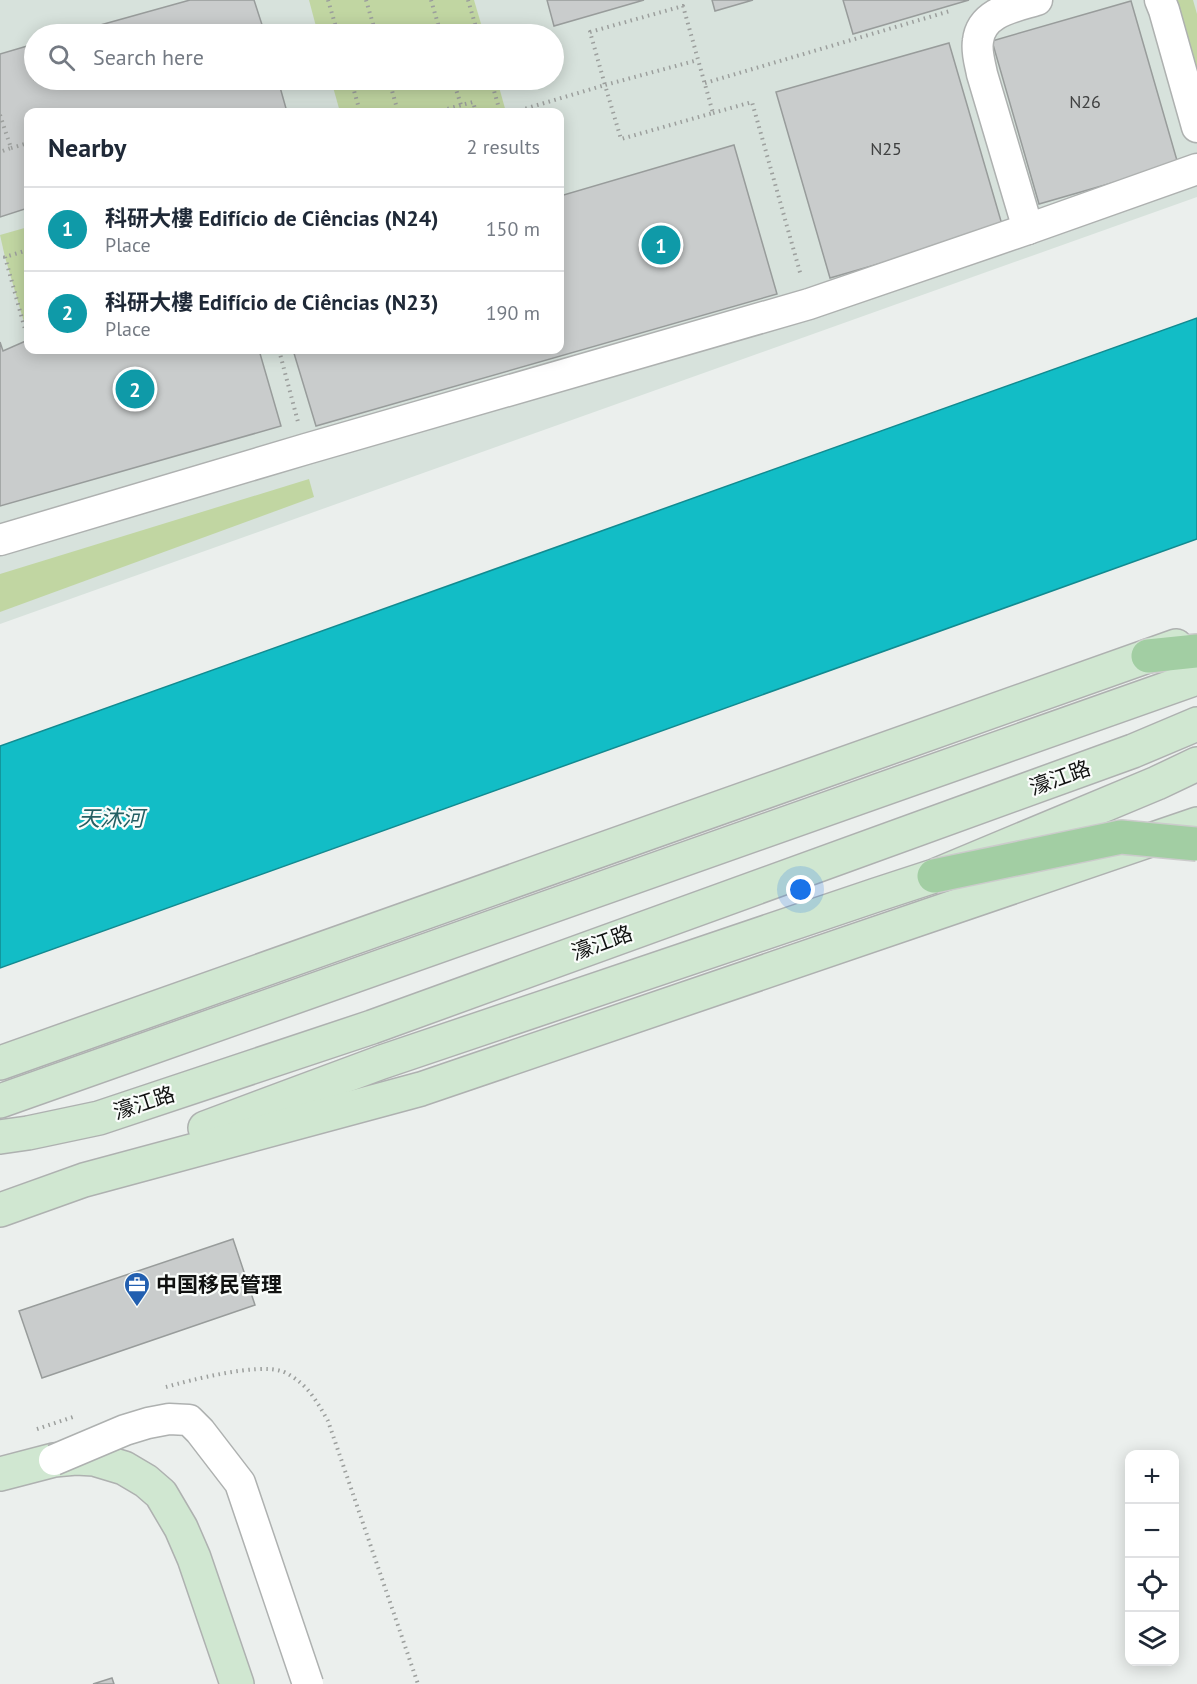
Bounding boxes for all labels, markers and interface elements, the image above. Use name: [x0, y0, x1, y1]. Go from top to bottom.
search box: [24, 24, 564, 90]
icon: search: [45, 41, 78, 74]
text: Search here: [93, 43, 204, 71]
house number: N26: [1069, 90, 1101, 113]
text: Nearby: [48, 131, 126, 164]
text: 2 results: [467, 134, 540, 160]
house number: N25: [870, 137, 902, 160]
text: 科研大樓 Edifício de Ciências (N24): [105, 204, 438, 232]
text: 1: [62, 216, 73, 242]
text: 150 m: [486, 216, 540, 242]
pin: 1: [642, 222, 680, 268]
text: Place: [105, 232, 151, 258]
text: 科研大樓 Edifício de Ciências (N23): [105, 288, 438, 316]
text: 2: [62, 300, 73, 326]
text: 190 m: [486, 300, 540, 326]
text: Place: [105, 316, 151, 342]
pin: 2: [116, 366, 154, 412]
street label: 濠江路: [1026, 754, 1094, 801]
water label: 天沐河: [78, 804, 148, 832]
your location: [786, 875, 815, 904]
street label: 濠江路: [568, 919, 636, 966]
street label: 濠江路: [110, 1080, 178, 1125]
office icon: 中国移民管理: [122, 1270, 152, 1308]
place label: 中国移民管理: [156, 1271, 282, 1298]
map controls: [1125, 1450, 1179, 1666]
button: +: [1125, 1450, 1179, 1504]
button: −: [1125, 1504, 1179, 1558]
button: locate: [1125, 1558, 1179, 1612]
button: layers: [1125, 1612, 1179, 1666]

